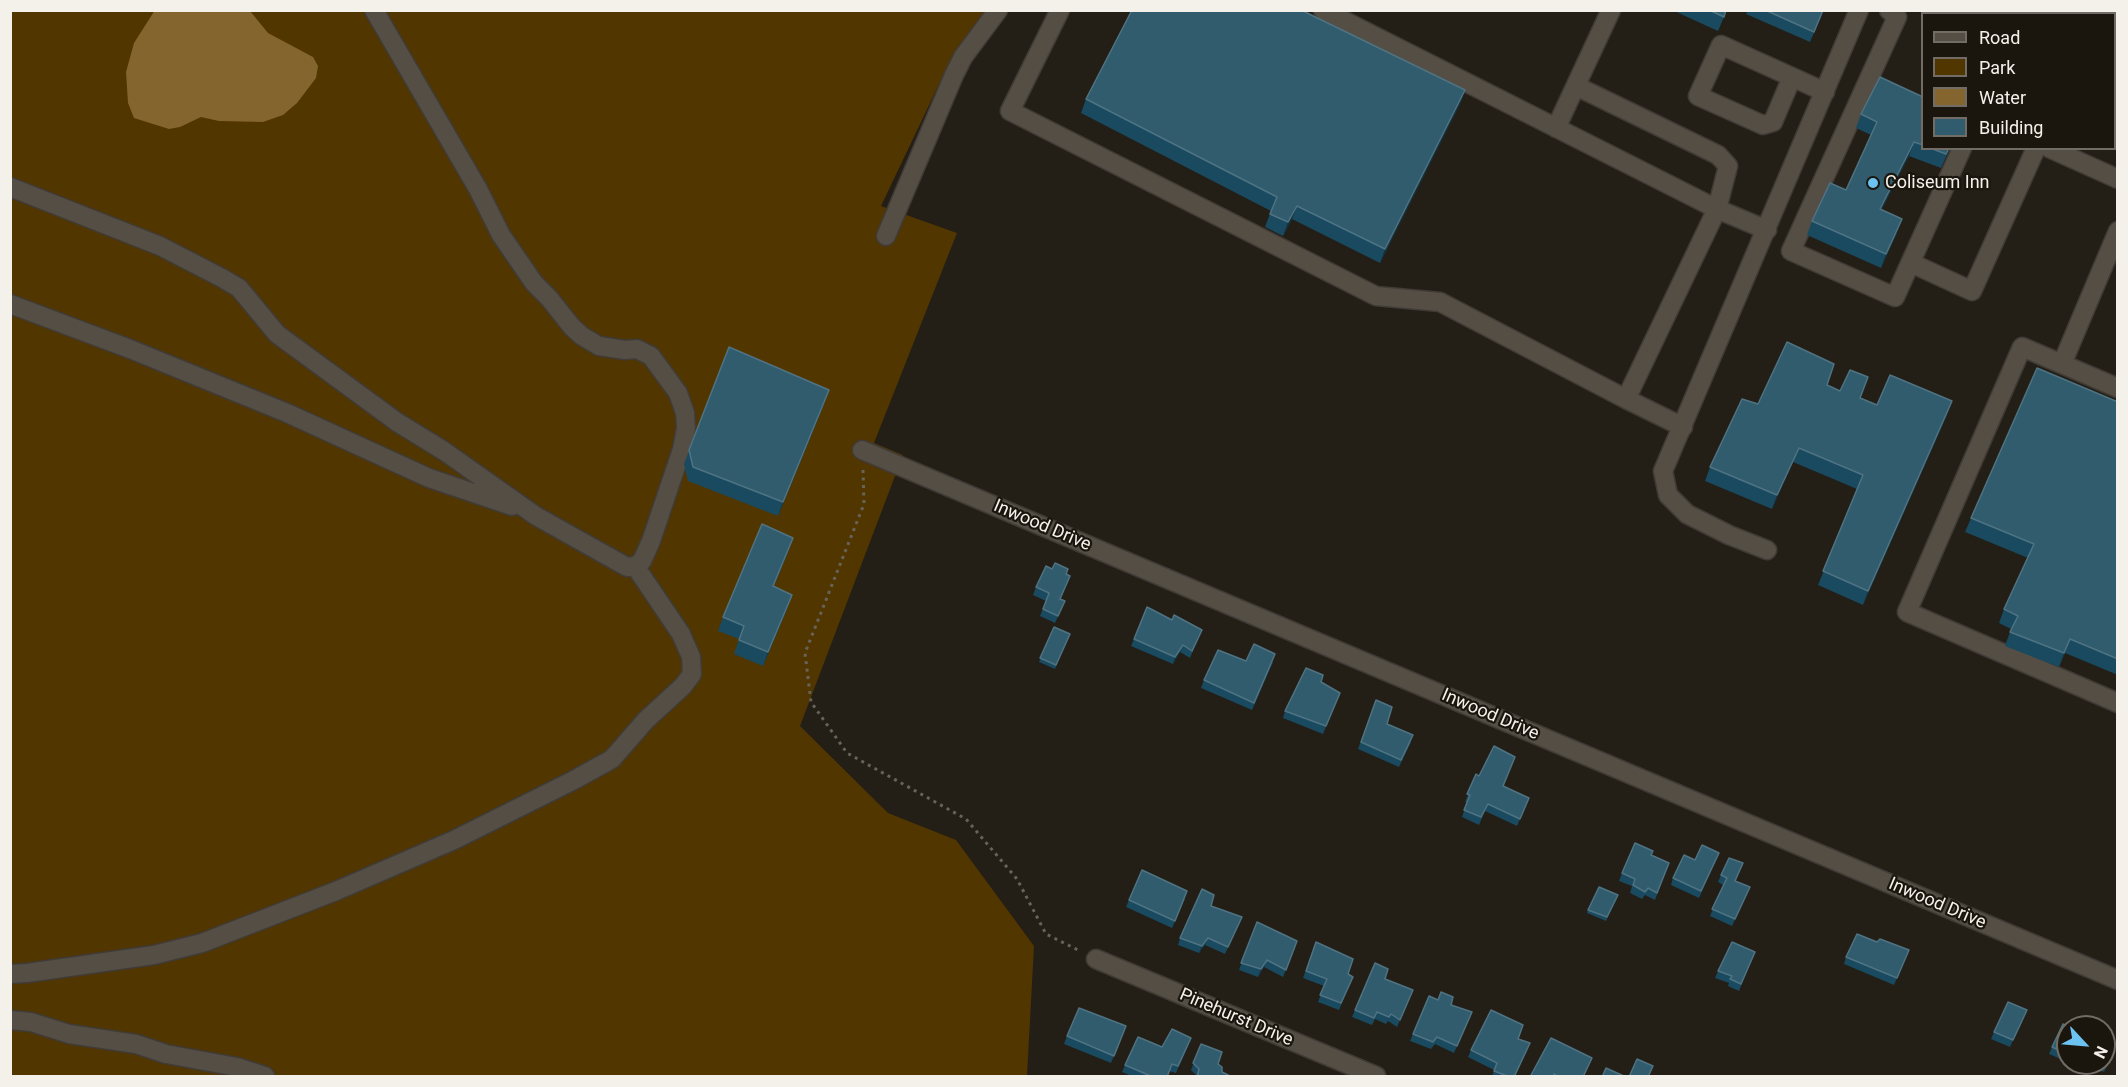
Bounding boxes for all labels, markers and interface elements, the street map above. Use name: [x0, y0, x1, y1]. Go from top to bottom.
legend: [1921, 12, 2116, 150]
text: Road: [1979, 27, 2020, 48]
text: Park: [1979, 57, 2015, 78]
text: Water: [1979, 87, 2026, 108]
text: Building: [1979, 117, 2043, 138]
place label: Coliseum Inn: [1885, 172, 1990, 194]
marker: Coliseum Inn: [1866, 176, 1880, 190]
street label: Inwood Drive: [990, 496, 1094, 556]
street label: Inwood Drive: [1438, 685, 1542, 745]
street label: Inwood Drive: [1885, 874, 1989, 934]
street label: Pinehurst Drive: [1176, 984, 1296, 1052]
north arrow: [2056, 1015, 2116, 1075]
text: N: [2090, 1043, 2112, 1061]

